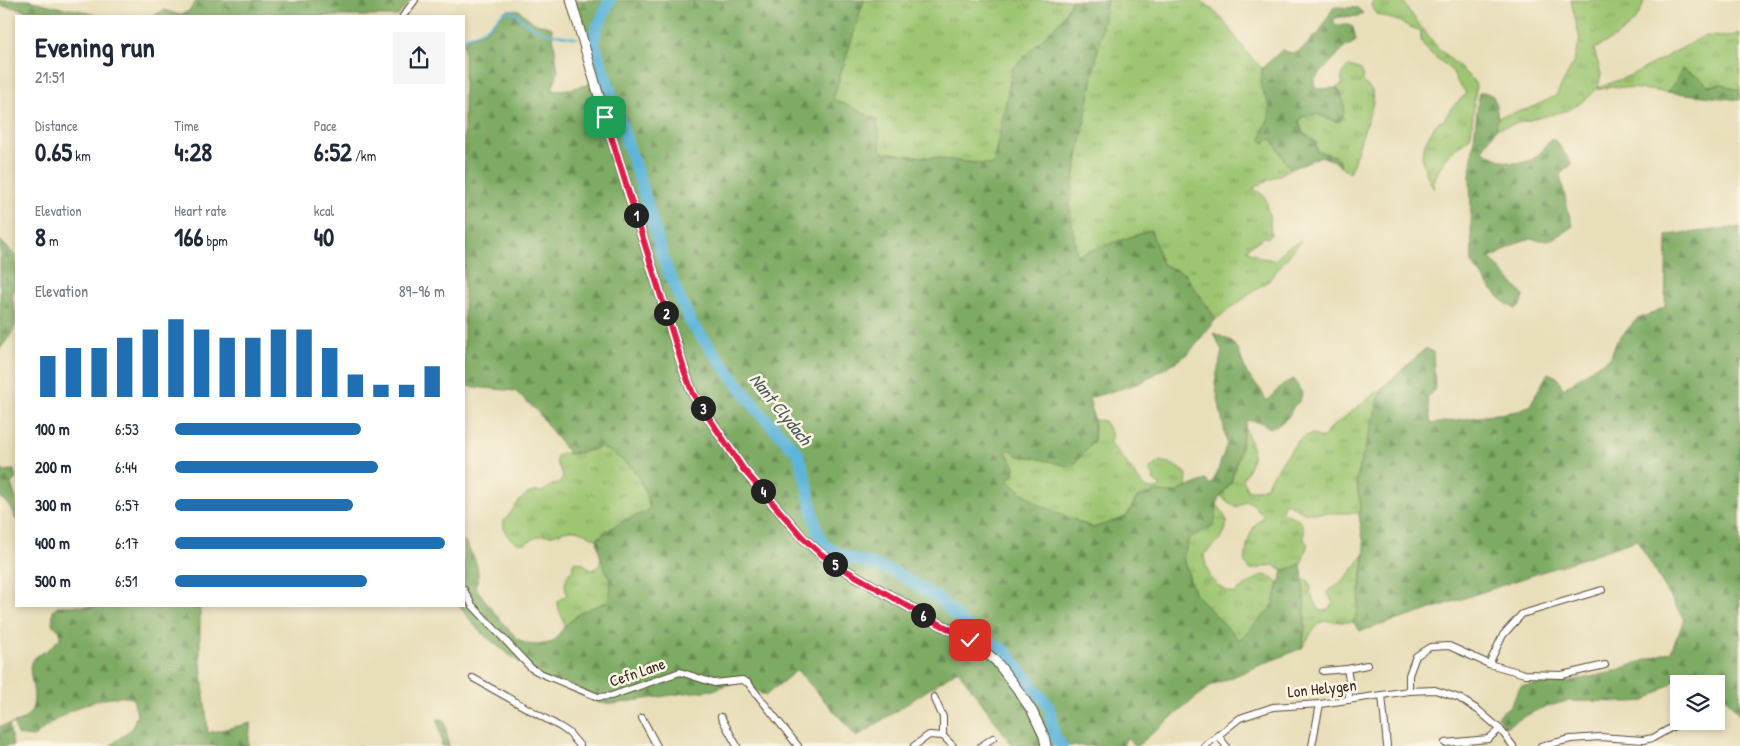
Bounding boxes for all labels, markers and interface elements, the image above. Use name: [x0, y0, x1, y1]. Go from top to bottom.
text: Evening run: [35, 28, 155, 66]
button: share: [393, 32, 445, 84]
text: 21:51: [35, 66, 65, 88]
pin: [584, 96, 626, 138]
icon: arrive: [591, 103, 619, 131]
text: Distance: [35, 116, 78, 135]
text: Time: [174, 116, 199, 135]
text: Pace: [314, 116, 337, 135]
text: 0.65: [35, 135, 72, 169]
text: 4:28: [174, 135, 212, 169]
text: 6:52: [314, 135, 352, 169]
text: km: [72, 146, 91, 165]
text: /km: [352, 146, 376, 165]
text: Elevation: [35, 201, 82, 220]
text: Heart rate: [174, 201, 227, 220]
text: kcal: [314, 201, 334, 220]
pin: 1: [624, 202, 648, 228]
text: 1: [634, 206, 639, 225]
text: 8: [35, 220, 46, 254]
text: 166: [174, 220, 203, 254]
text: 40: [314, 220, 334, 254]
text: m: [46, 231, 59, 250]
text: bpm: [203, 231, 228, 250]
text: Elevation: [35, 280, 88, 302]
text: 89–96 m: [399, 280, 445, 302]
pin: 2: [654, 300, 678, 326]
text: 2: [663, 304, 670, 323]
water label: Nant Clydach: [744, 368, 819, 451]
pin: 3: [690, 396, 716, 420]
text: 3: [700, 399, 707, 418]
text: 100 m: [35, 418, 70, 440]
text: 6:53: [115, 418, 139, 440]
text: 200 m: [35, 456, 71, 478]
text: 6:44: [115, 456, 137, 478]
pin: 4: [750, 478, 776, 504]
text: 4: [761, 482, 766, 501]
text: 300 m: [35, 494, 71, 516]
text: 6:57: [115, 494, 140, 516]
text: 400 m: [35, 532, 70, 554]
text: 6:17: [115, 532, 139, 554]
pin: 5: [822, 552, 848, 576]
text: 5: [833, 555, 838, 574]
text: 500 m: [35, 570, 71, 592]
text: 6:51: [115, 570, 138, 592]
pin: 6: [910, 602, 936, 628]
text: 6: [921, 606, 926, 625]
pin: [949, 619, 991, 661]
icon: check: [956, 626, 984, 654]
street label: Cefn Lane: [606, 652, 668, 692]
street label: Lon Helygen: [1287, 673, 1357, 703]
map controls: [1670, 675, 1725, 730]
button: layers: [1670, 675, 1725, 730]

